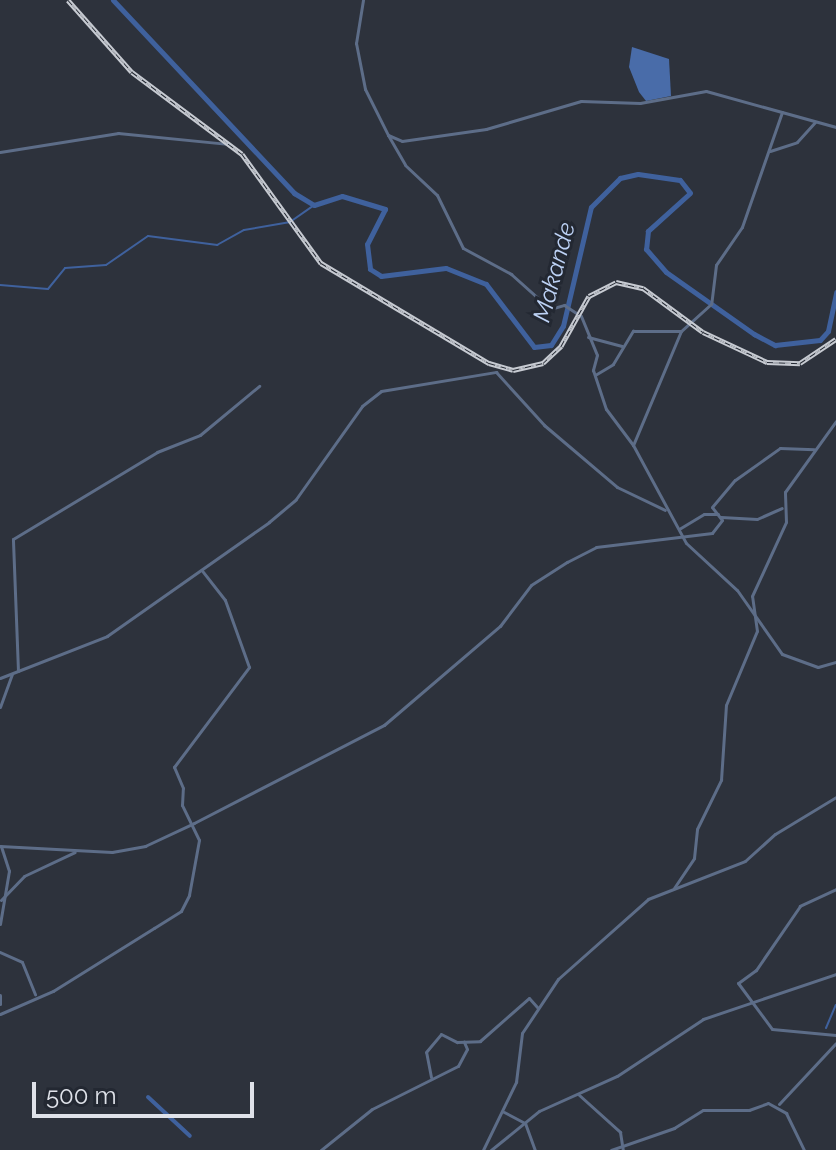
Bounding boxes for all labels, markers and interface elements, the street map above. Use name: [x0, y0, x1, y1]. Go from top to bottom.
water label: Makande: [527, 219, 581, 325]
scale bar: [36, 1066, 258, 1116]
text: 500 m: [46, 1081, 117, 1110]

